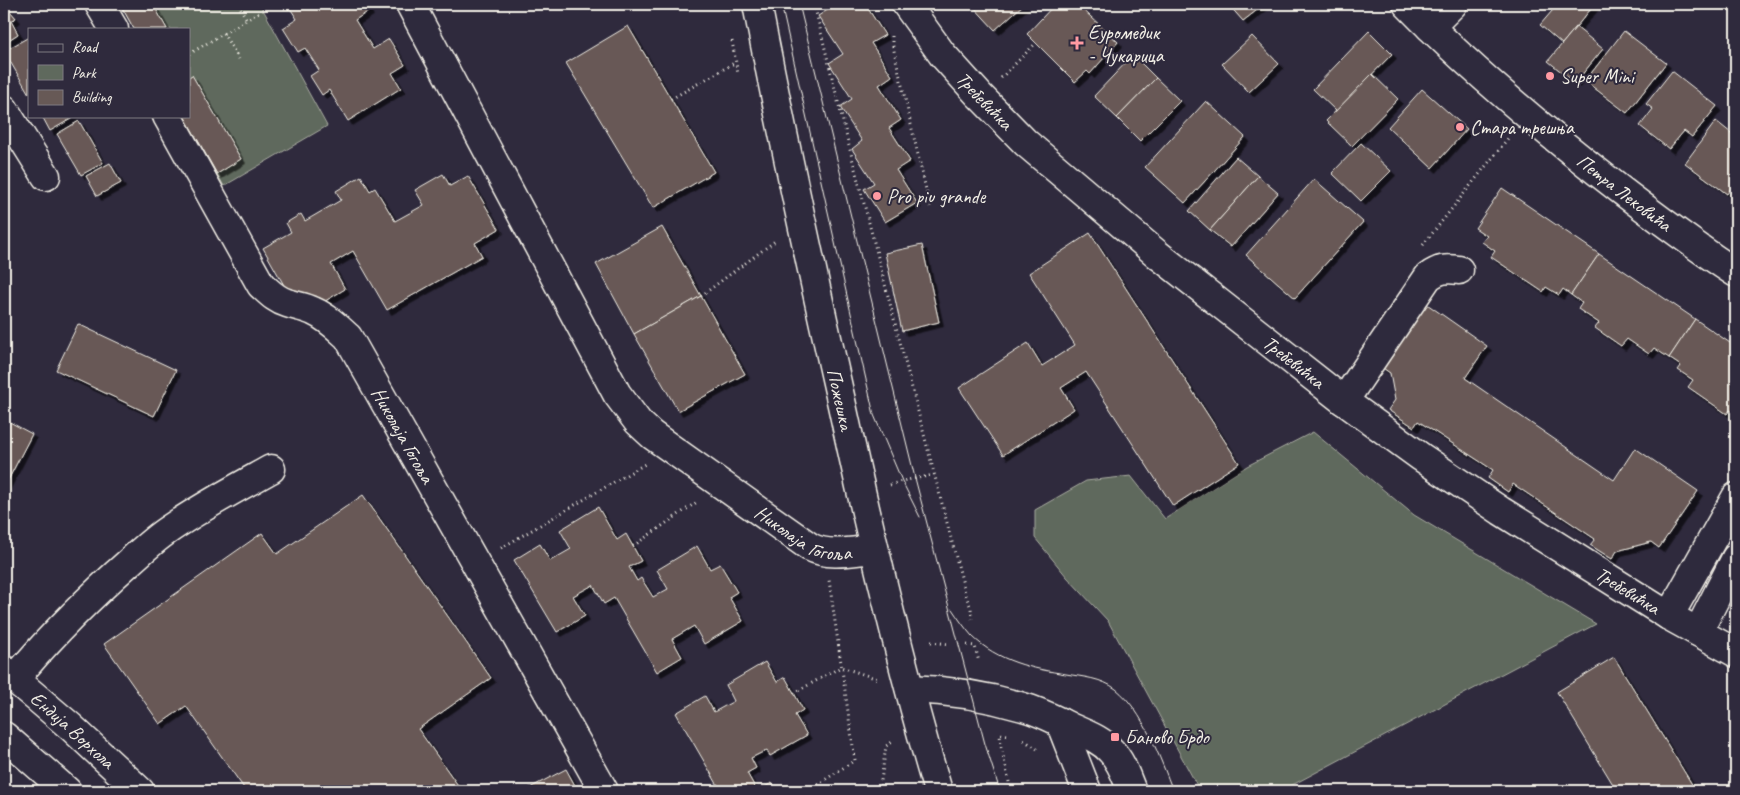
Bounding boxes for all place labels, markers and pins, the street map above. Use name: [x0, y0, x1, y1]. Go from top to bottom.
place label: Еуромедик - Чукарица: [1088, 20, 1165, 68]
marker: Еуромедик - Чукарица: [1070, 36, 1084, 50]
place label: Super Mini: [1560, 64, 1636, 89]
marker: Super Mini: [1544, 70, 1556, 82]
place label: Стара трешња: [1470, 115, 1575, 140]
marker: Стара трешња: [1454, 121, 1466, 133]
place label: Pro piu grande: [887, 184, 987, 209]
marker: Pro piu grande: [871, 190, 883, 202]
place label: Баново Брдо: [1125, 725, 1210, 750]
marker: Баново Брдо: [1109, 731, 1121, 743]

